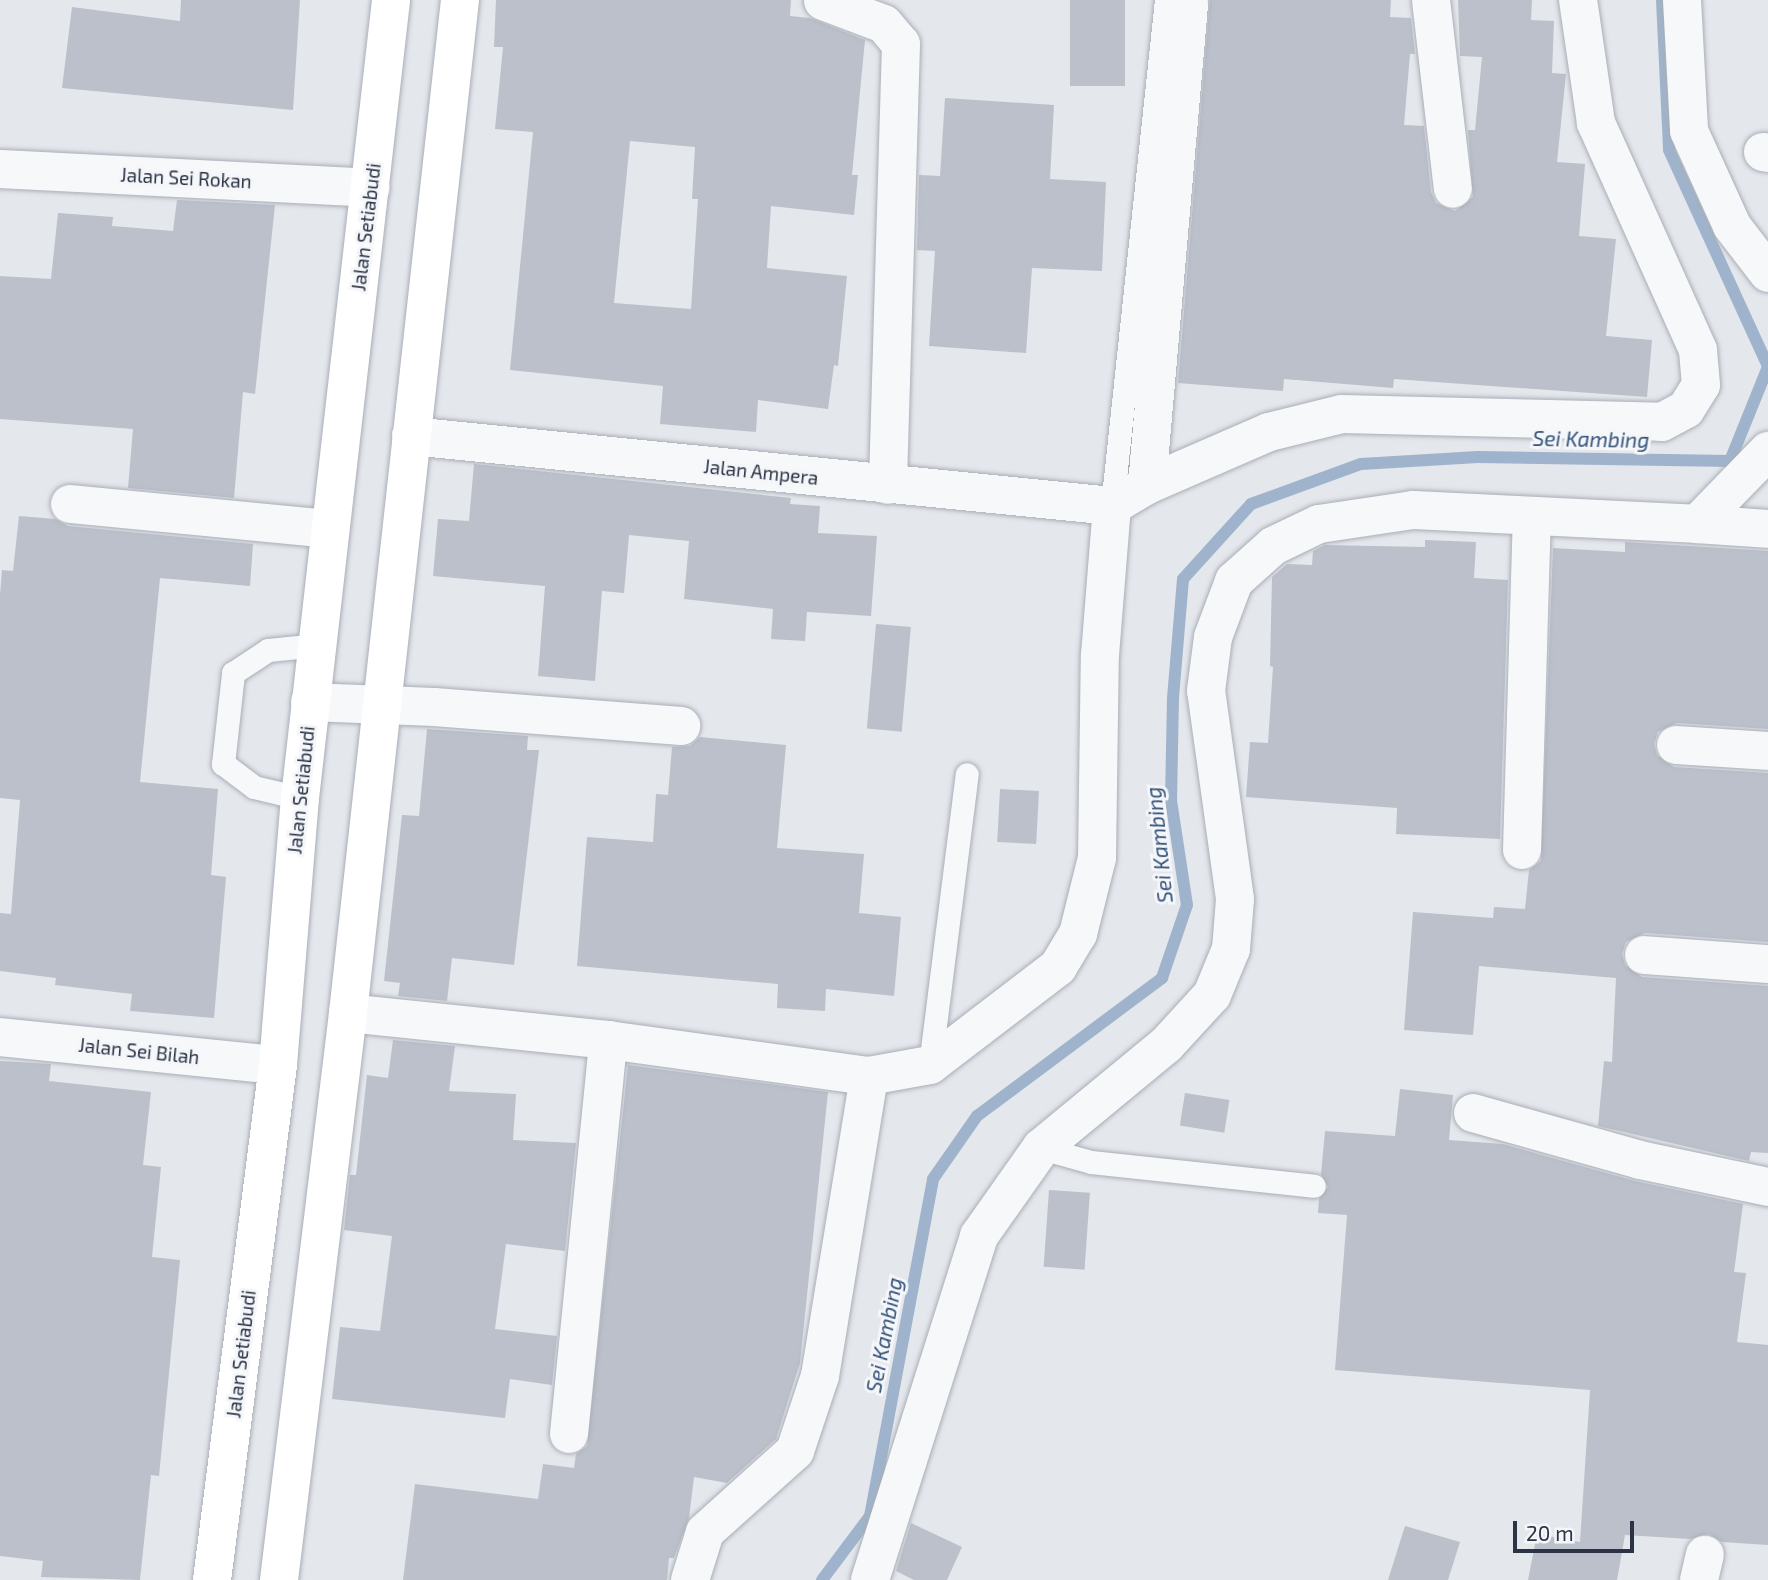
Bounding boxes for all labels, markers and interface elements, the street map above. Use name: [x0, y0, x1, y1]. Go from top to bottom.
street label: Jalan Setiabudi: [347, 162, 385, 292]
street label: Jalan Sei Rokan: [120, 163, 252, 193]
water label: Sei Kambing: [1532, 425, 1650, 453]
street label: Jalan Ampera: [702, 455, 820, 489]
street label: Jalan Setiabudi: [283, 725, 319, 855]
water label: Sei Kambing: [1140, 786, 1178, 904]
street label: Jalan Sei Bilah: [77, 1033, 201, 1069]
water label: Sei Kambing: [860, 1275, 908, 1395]
street label: Jalan Setiabudi: [222, 1289, 260, 1419]
scale bar: [1516, 1506, 1637, 1550]
text: 20 m: [1526, 1520, 1574, 1545]

